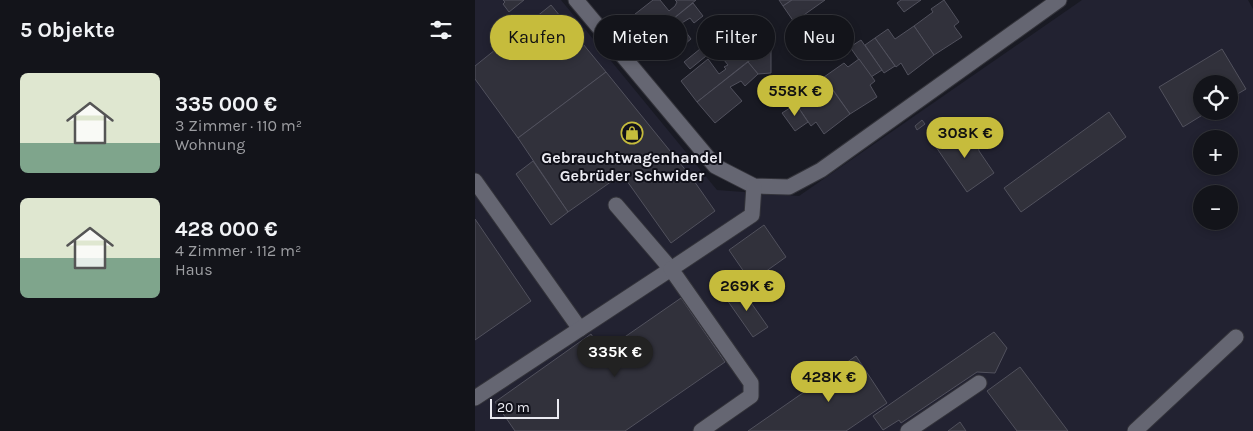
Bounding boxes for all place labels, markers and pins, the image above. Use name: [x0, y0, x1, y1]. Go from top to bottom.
pin: 558K €: [754, 74, 836, 117]
pin: 308K €: [924, 116, 1006, 159]
shop icon: Gebrauchtwagenhandel Gebrüder Schwider: [620, 121, 644, 145]
place label: Gebrauchtwagenhandel Gebrüder Schwider: [541, 148, 723, 185]
pin: 269K €: [706, 270, 788, 312]
pin: 335K €: [574, 336, 656, 378]
pin: 428K €: [788, 360, 870, 403]

